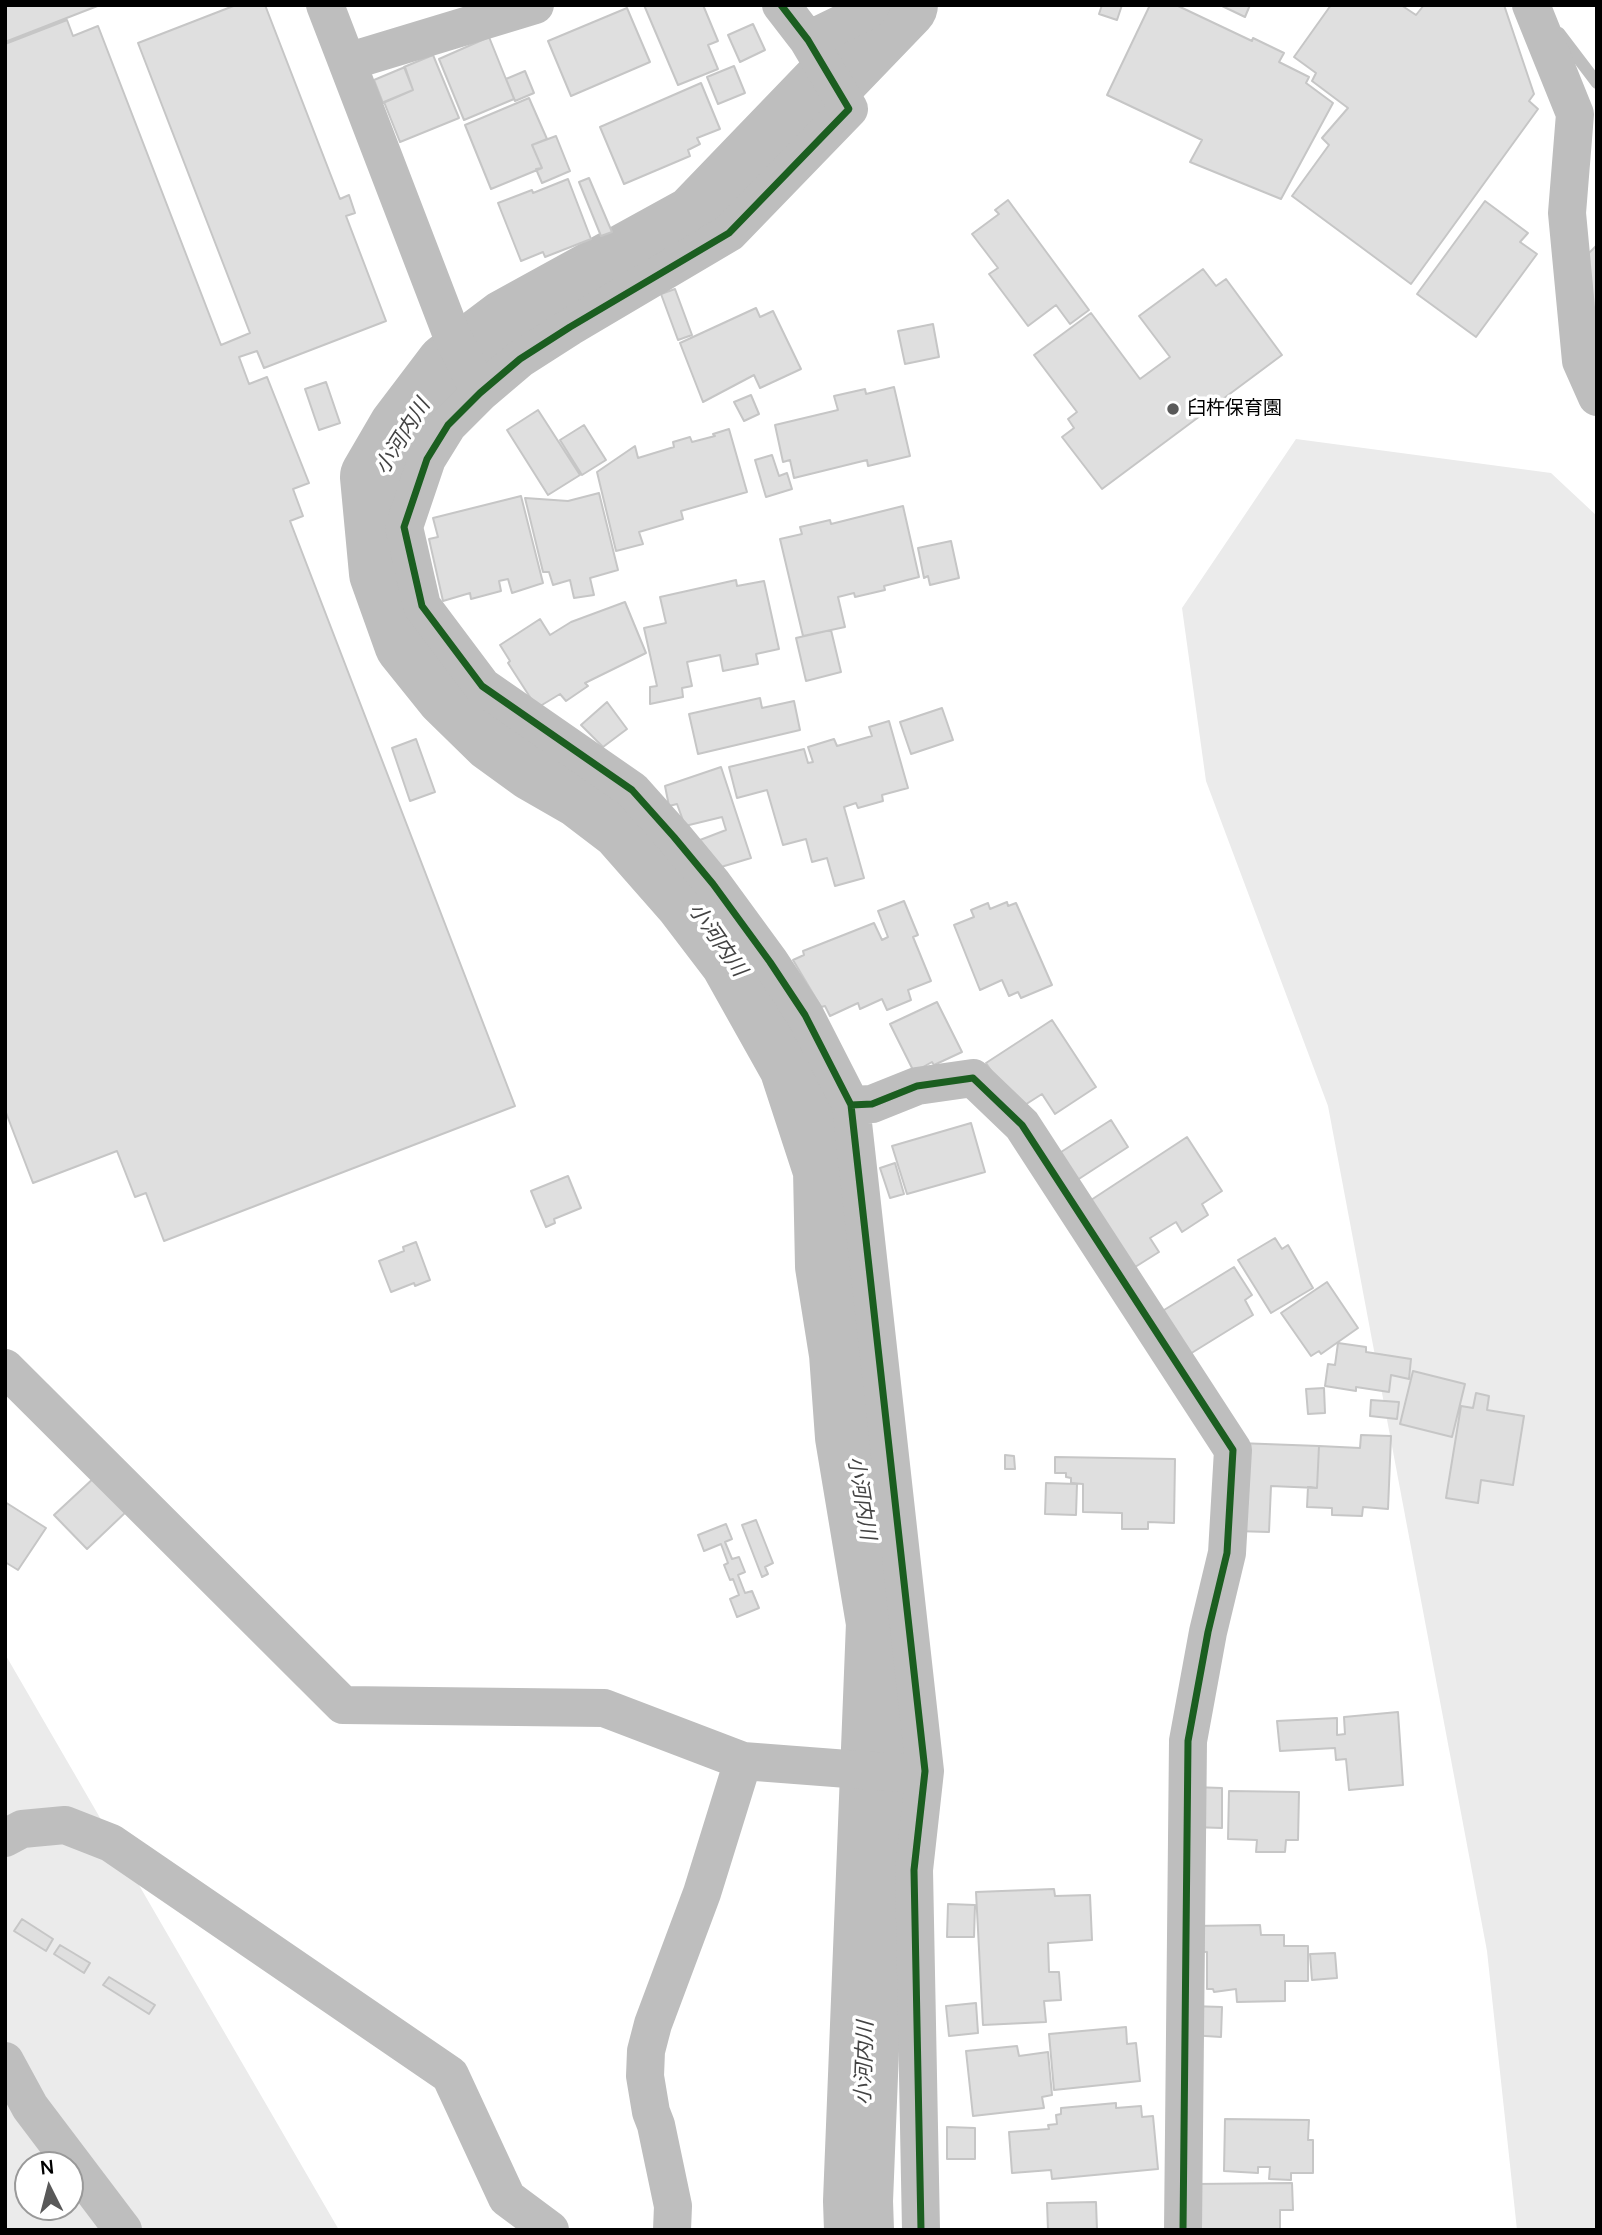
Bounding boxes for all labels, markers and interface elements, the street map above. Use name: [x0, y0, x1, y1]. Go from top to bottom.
water label: 小河内川: [370, 395, 436, 479]
place label: 臼杵保育園: [1187, 398, 1282, 420]
marker: 臼杵保育園: [1165, 401, 1181, 417]
water label: 小河内川: [683, 898, 751, 982]
water label: 小河内川: [842, 1455, 880, 1541]
water label: 小河内川: [851, 2021, 879, 2105]
north arrow: [14, 2151, 84, 2221]
text: N: [39, 2153, 55, 2181]

